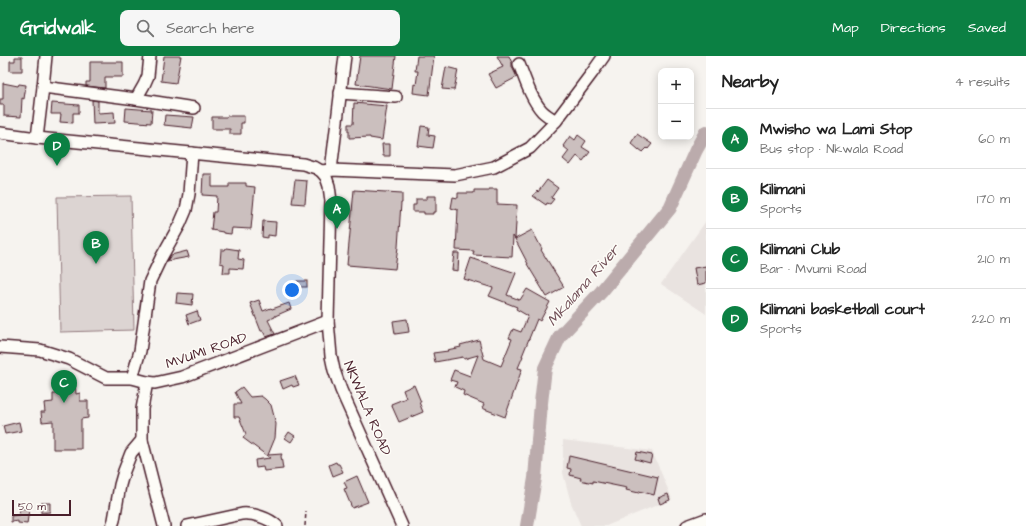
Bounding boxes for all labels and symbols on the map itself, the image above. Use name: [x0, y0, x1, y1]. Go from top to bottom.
pin: D: [44, 133, 70, 166]
pin: A: [324, 196, 350, 229]
pin: B: [83, 231, 109, 264]
water label: Mkalama River: [542, 239, 626, 331]
your location: [282, 280, 302, 300]
street label: MVUMI ROAD: [163, 328, 250, 374]
street label: NKWALA ROAD: [338, 358, 396, 459]
pin: C: [51, 370, 77, 403]
scale bar: [12, 498, 71, 517]

